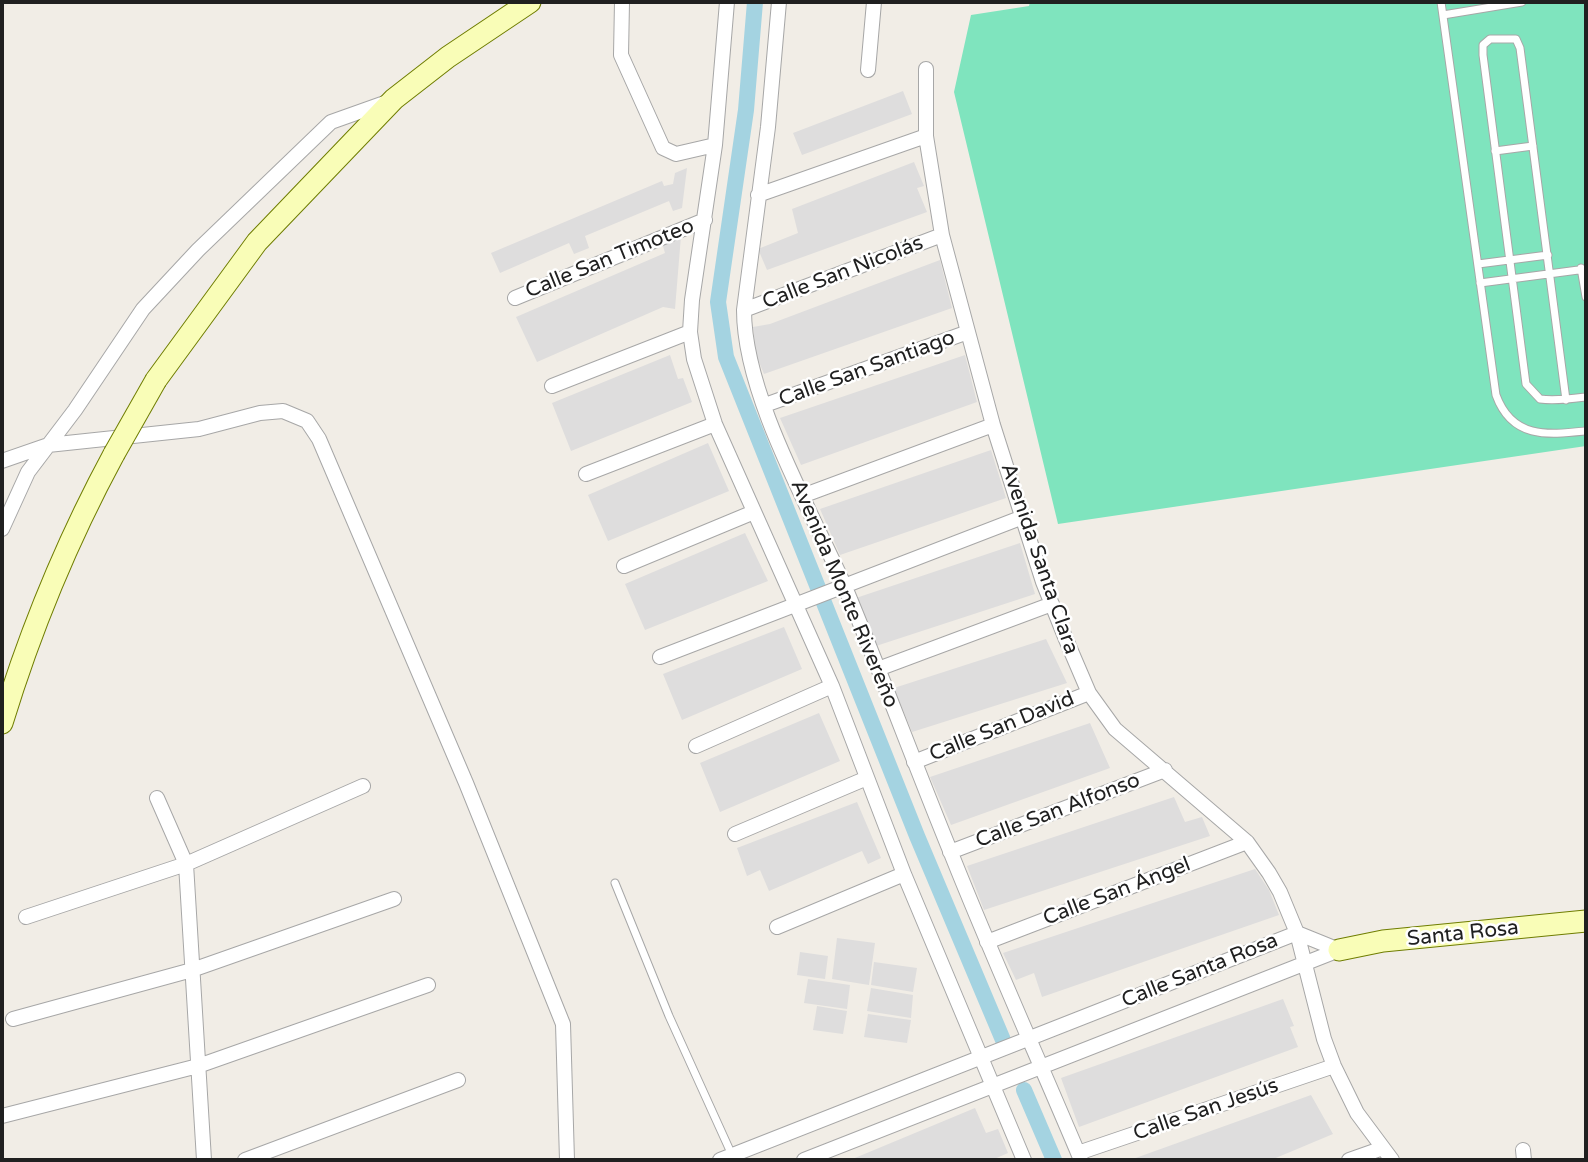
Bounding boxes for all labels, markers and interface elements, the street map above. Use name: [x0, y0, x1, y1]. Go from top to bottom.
street label: Calle San Timoteo: [522, 214, 698, 304]
street label: Calle San Nicolás: [759, 231, 927, 315]
street label: Calle San Santiago: [776, 325, 958, 413]
street label: Avenida Santa Clara: [994, 460, 1084, 658]
street label: Avenida Monte Rivereño: [785, 476, 903, 712]
street label: Calle San David: [926, 686, 1078, 768]
street label: Calle San Alfonso: [972, 768, 1144, 854]
street label: Calle San Ángel: [1040, 852, 1194, 932]
street label: Santa Rosa: [1406, 916, 1520, 952]
street label: Calle Santa Rosa: [1118, 928, 1282, 1014]
street label: Calle San Jesús: [1130, 1073, 1282, 1147]

